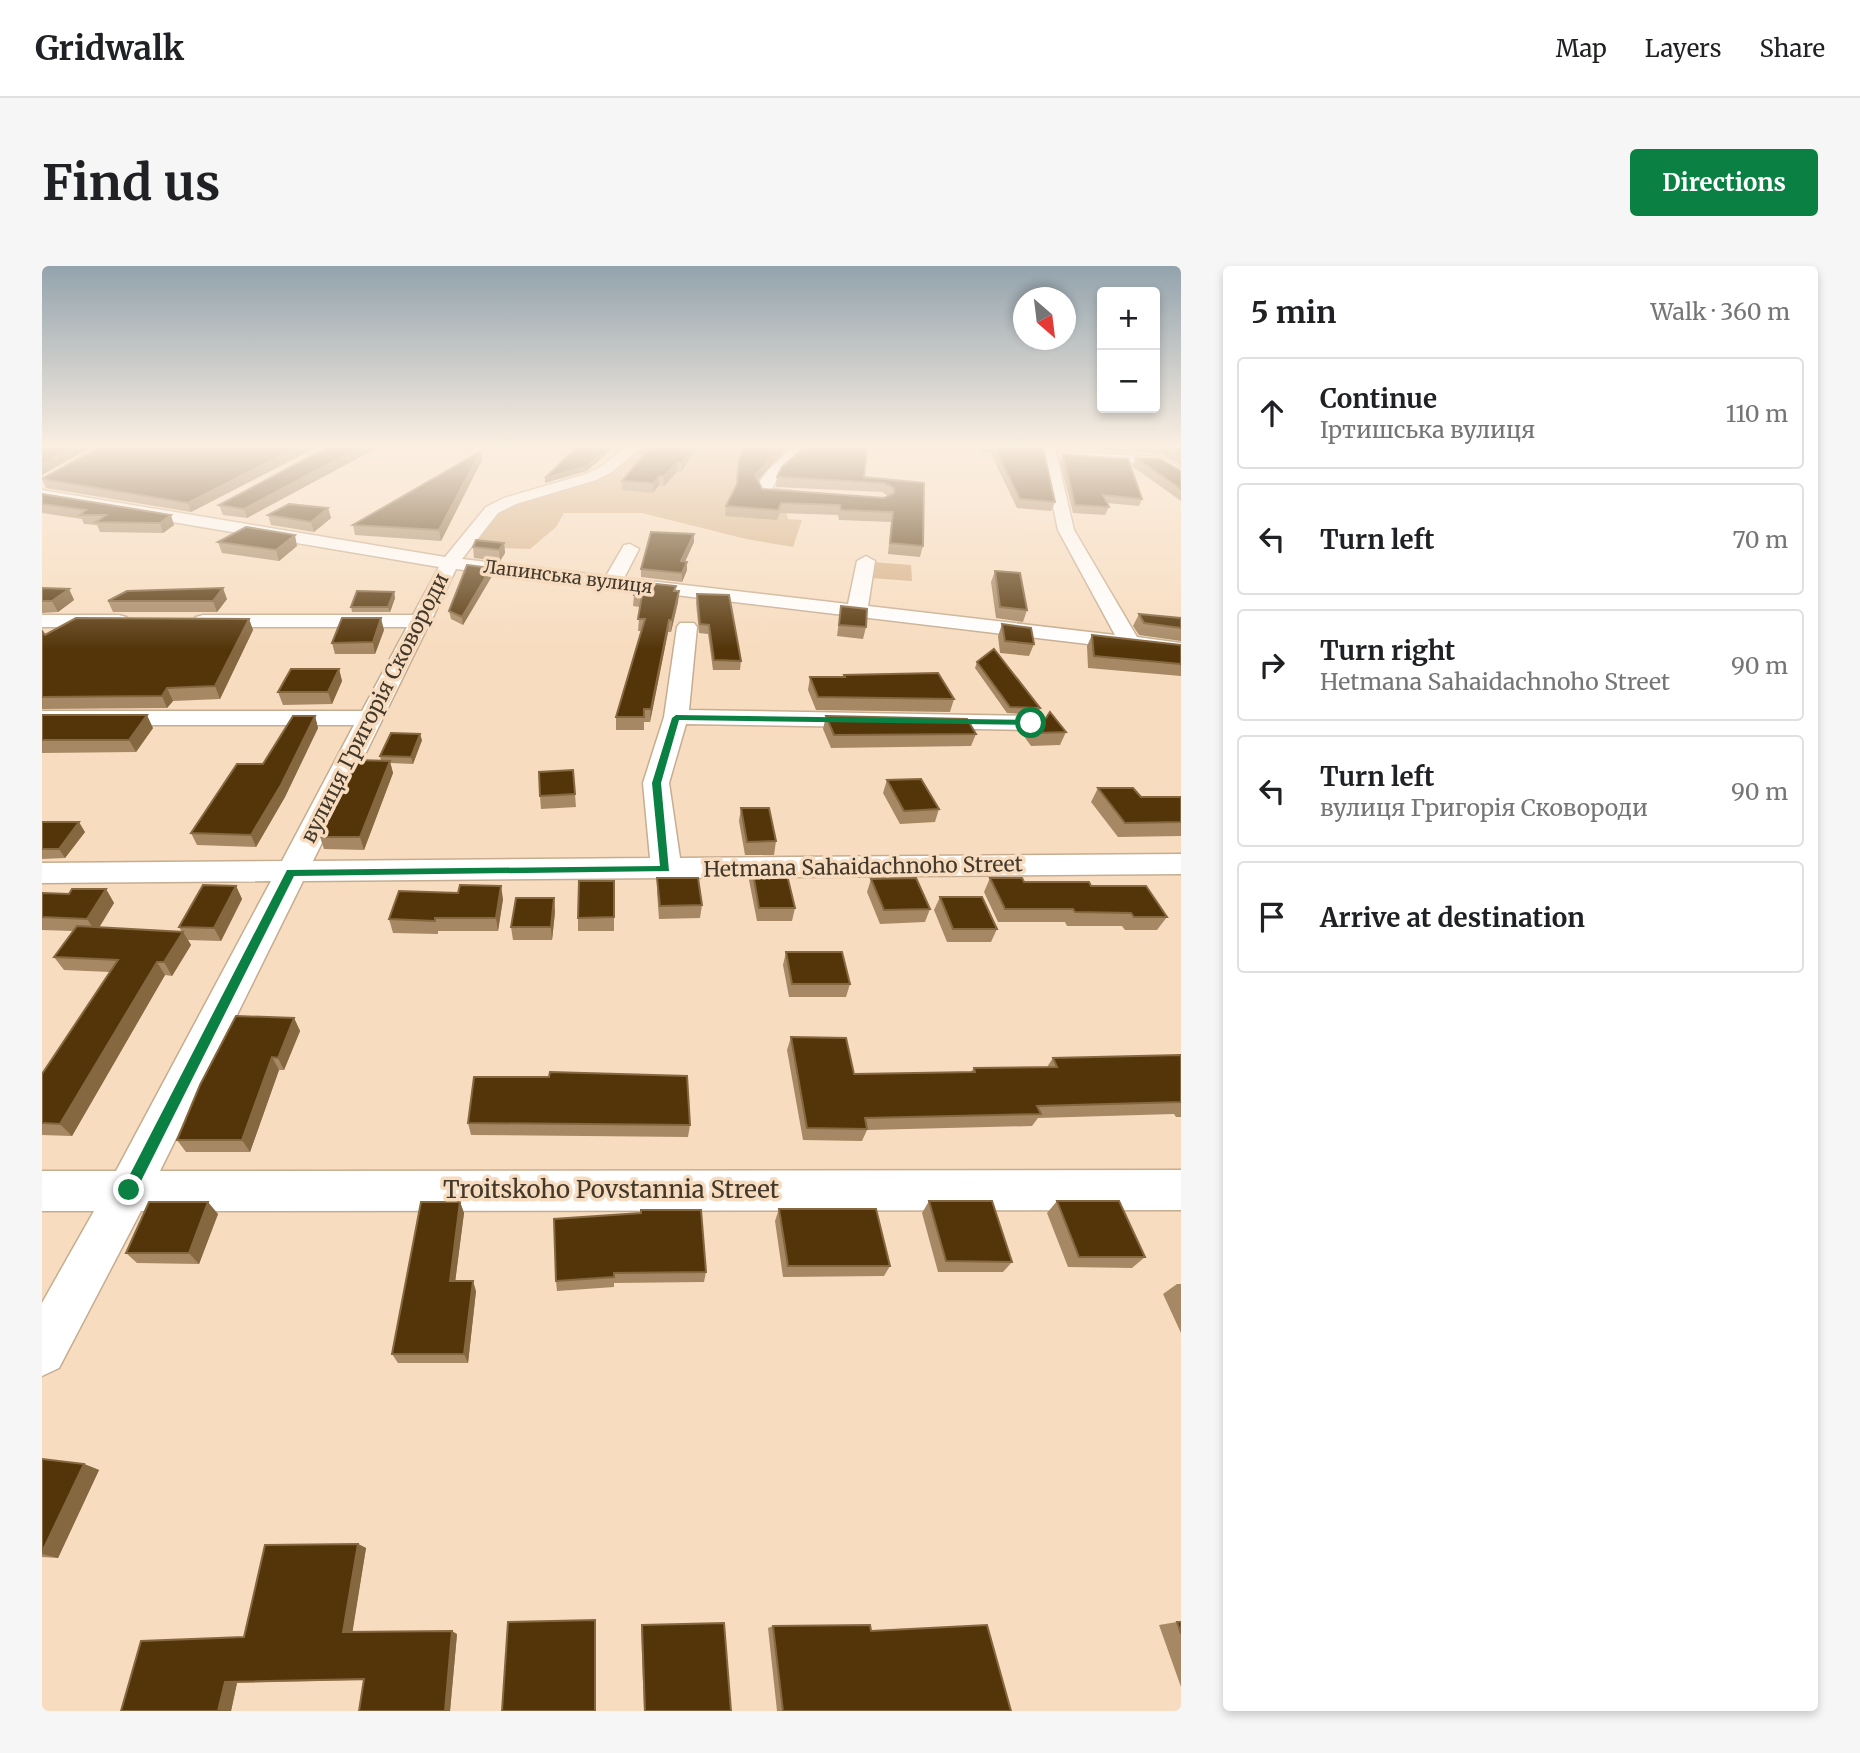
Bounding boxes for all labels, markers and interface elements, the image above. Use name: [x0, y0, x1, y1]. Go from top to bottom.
text: Gridwalk: [35, 28, 184, 69]
text: Map: [1556, 33, 1607, 64]
text: Layers: [1645, 33, 1721, 64]
text: Share: [1759, 33, 1825, 64]
button: Directions: [1630, 149, 1818, 216]
text: Find us: [42, 152, 220, 213]
north arrow: [1013, 287, 1076, 350]
map controls: [1097, 287, 1160, 413]
button: +: [1097, 287, 1160, 350]
text: 5 min: [1251, 293, 1336, 331]
text: Walk · 360 m: [1650, 297, 1790, 326]
button: −: [1097, 350, 1160, 413]
text: Continue: [1320, 382, 1437, 415]
icon: ahead: [1253, 394, 1291, 432]
text: 110 m: [1726, 399, 1788, 428]
text: Іртишська вулиця: [1320, 415, 1535, 444]
icon: left: [1253, 520, 1291, 558]
text: Turn left: [1320, 523, 1434, 556]
text: 70 m: [1732, 525, 1788, 554]
street label: Лапинська вулиця: [482, 555, 654, 598]
street label: вулиця Григорія Сковороди: [295, 568, 455, 847]
text: Turn right: [1320, 634, 1455, 667]
icon: right: [1253, 646, 1291, 684]
text: 90 m: [1731, 651, 1788, 680]
text: Hetmana Sahaidachnoho Street: [1320, 667, 1670, 696]
route start: [1015, 707, 1046, 738]
text: Turn left: [1320, 760, 1434, 793]
icon: left: [1253, 772, 1291, 810]
text: 90 m: [1731, 777, 1788, 806]
text: вулиця Григорія Сковороди: [1320, 793, 1648, 822]
street label: Hetmana Sahaidachnoho Street: [703, 850, 1023, 883]
icon: arrive: [1253, 898, 1291, 936]
text: Arrive at destination: [1320, 901, 1585, 934]
route end: [113, 1174, 144, 1205]
street label: Troitskoho Povstannia Street: [443, 1174, 780, 1205]

